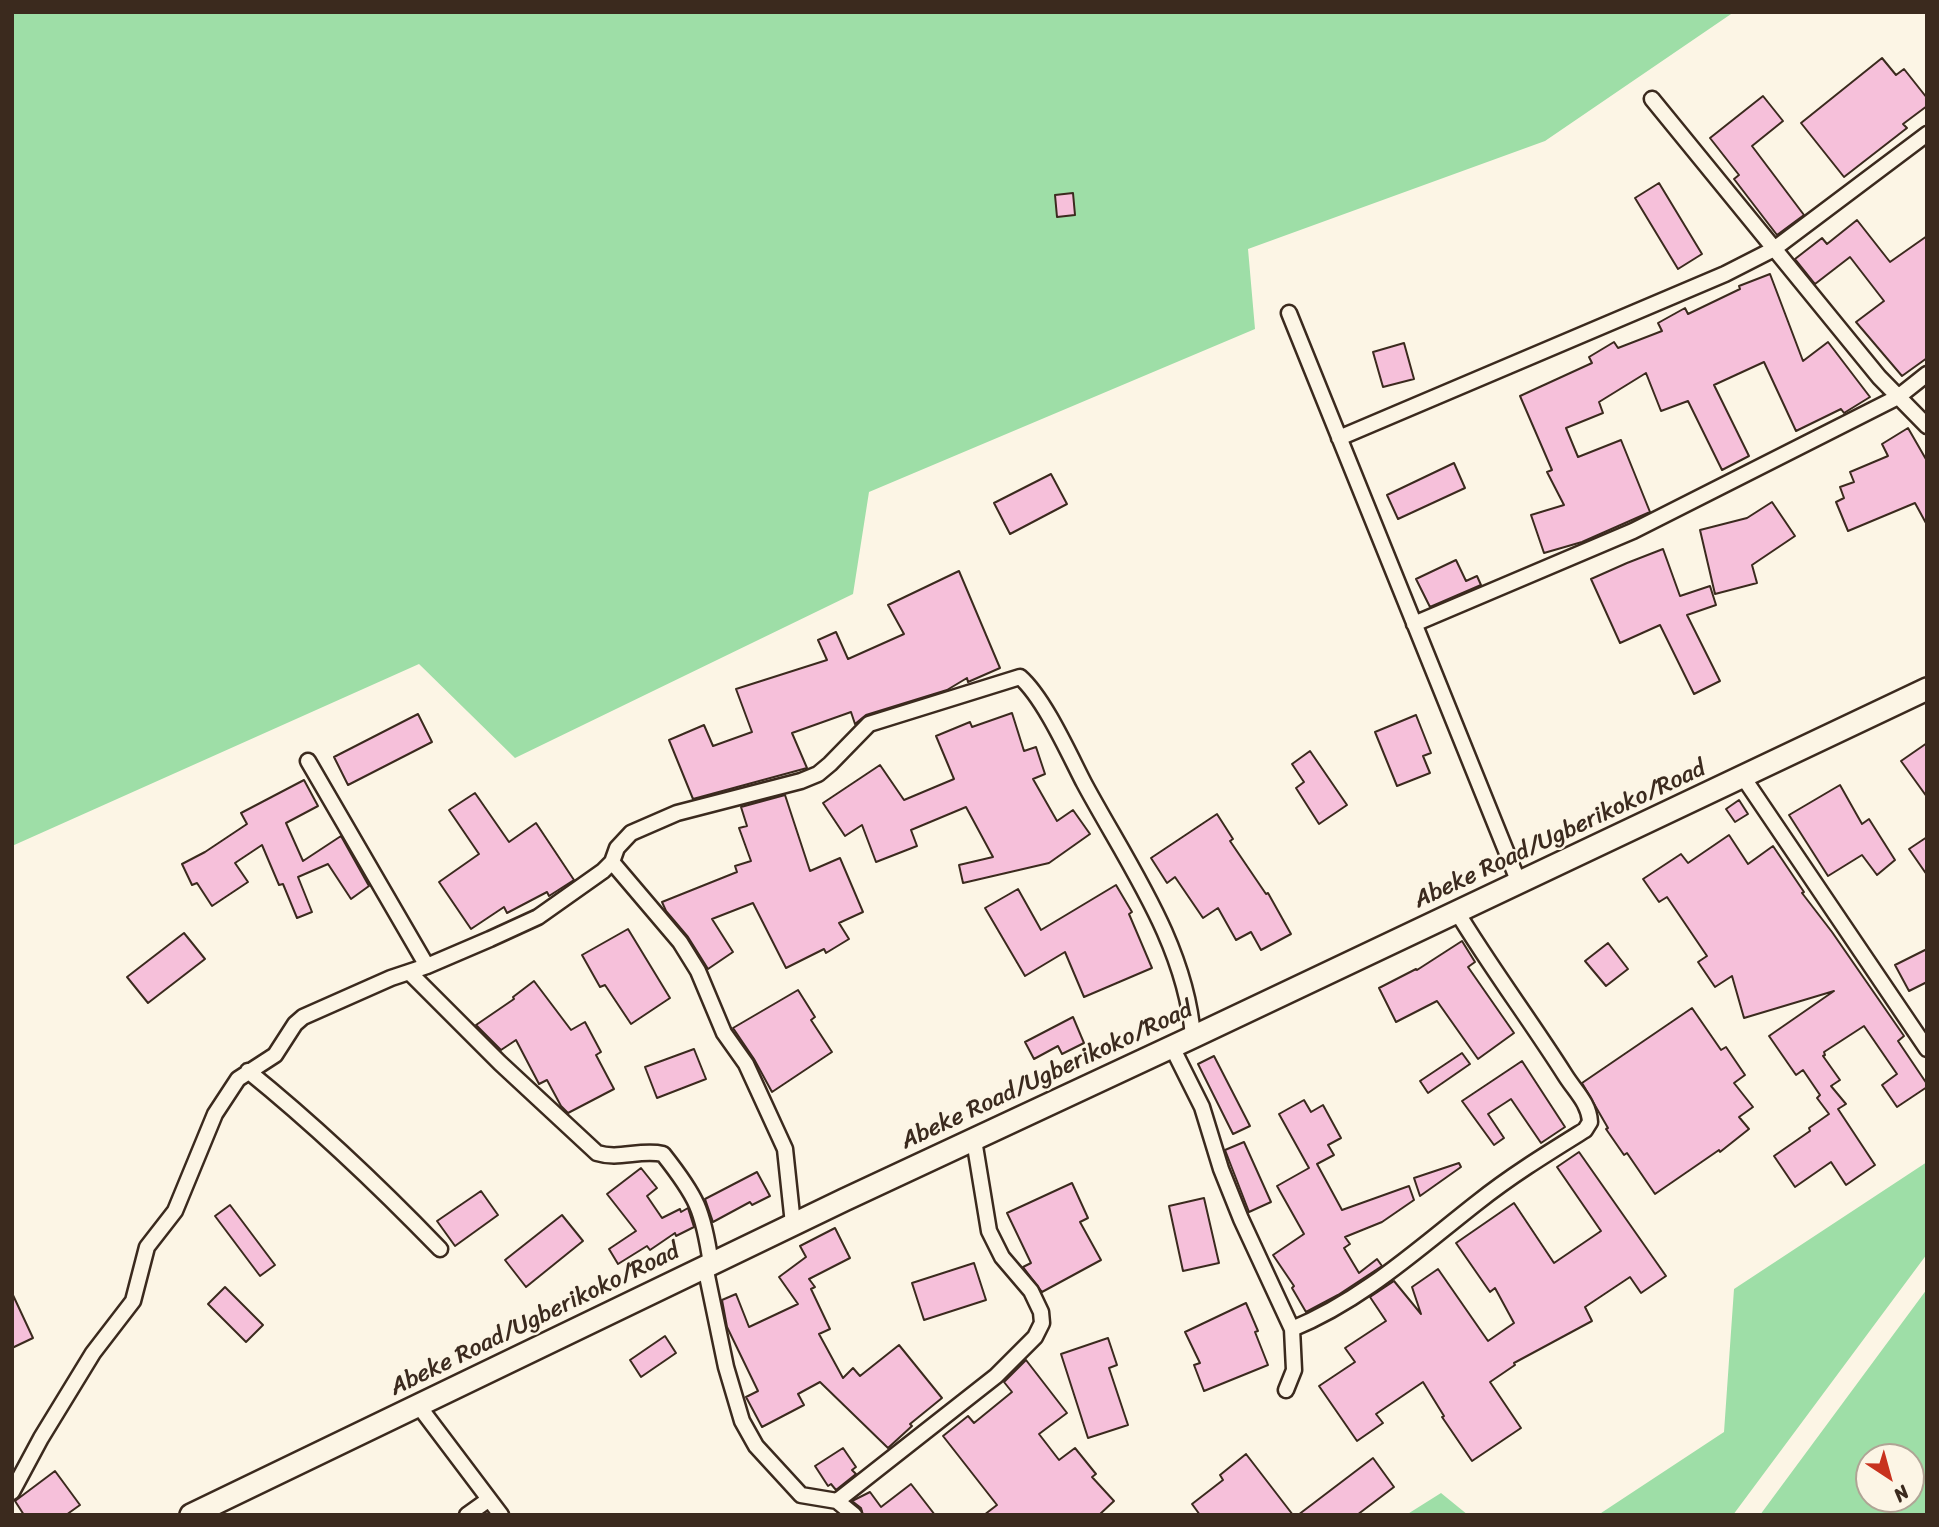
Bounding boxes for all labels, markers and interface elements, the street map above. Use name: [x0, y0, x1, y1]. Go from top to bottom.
street label: Abeke Road/Ugberikoko/Road: [1410, 755, 1710, 915]
street label: Abeke Road/Ugberikoko/Road: [897, 996, 1197, 1156]
street label: Abeke Road/Ugberikoko/Road: [386, 1237, 684, 1403]
north arrow: [1855, 1443, 1925, 1513]
text: N: [1886, 1477, 1916, 1511]

